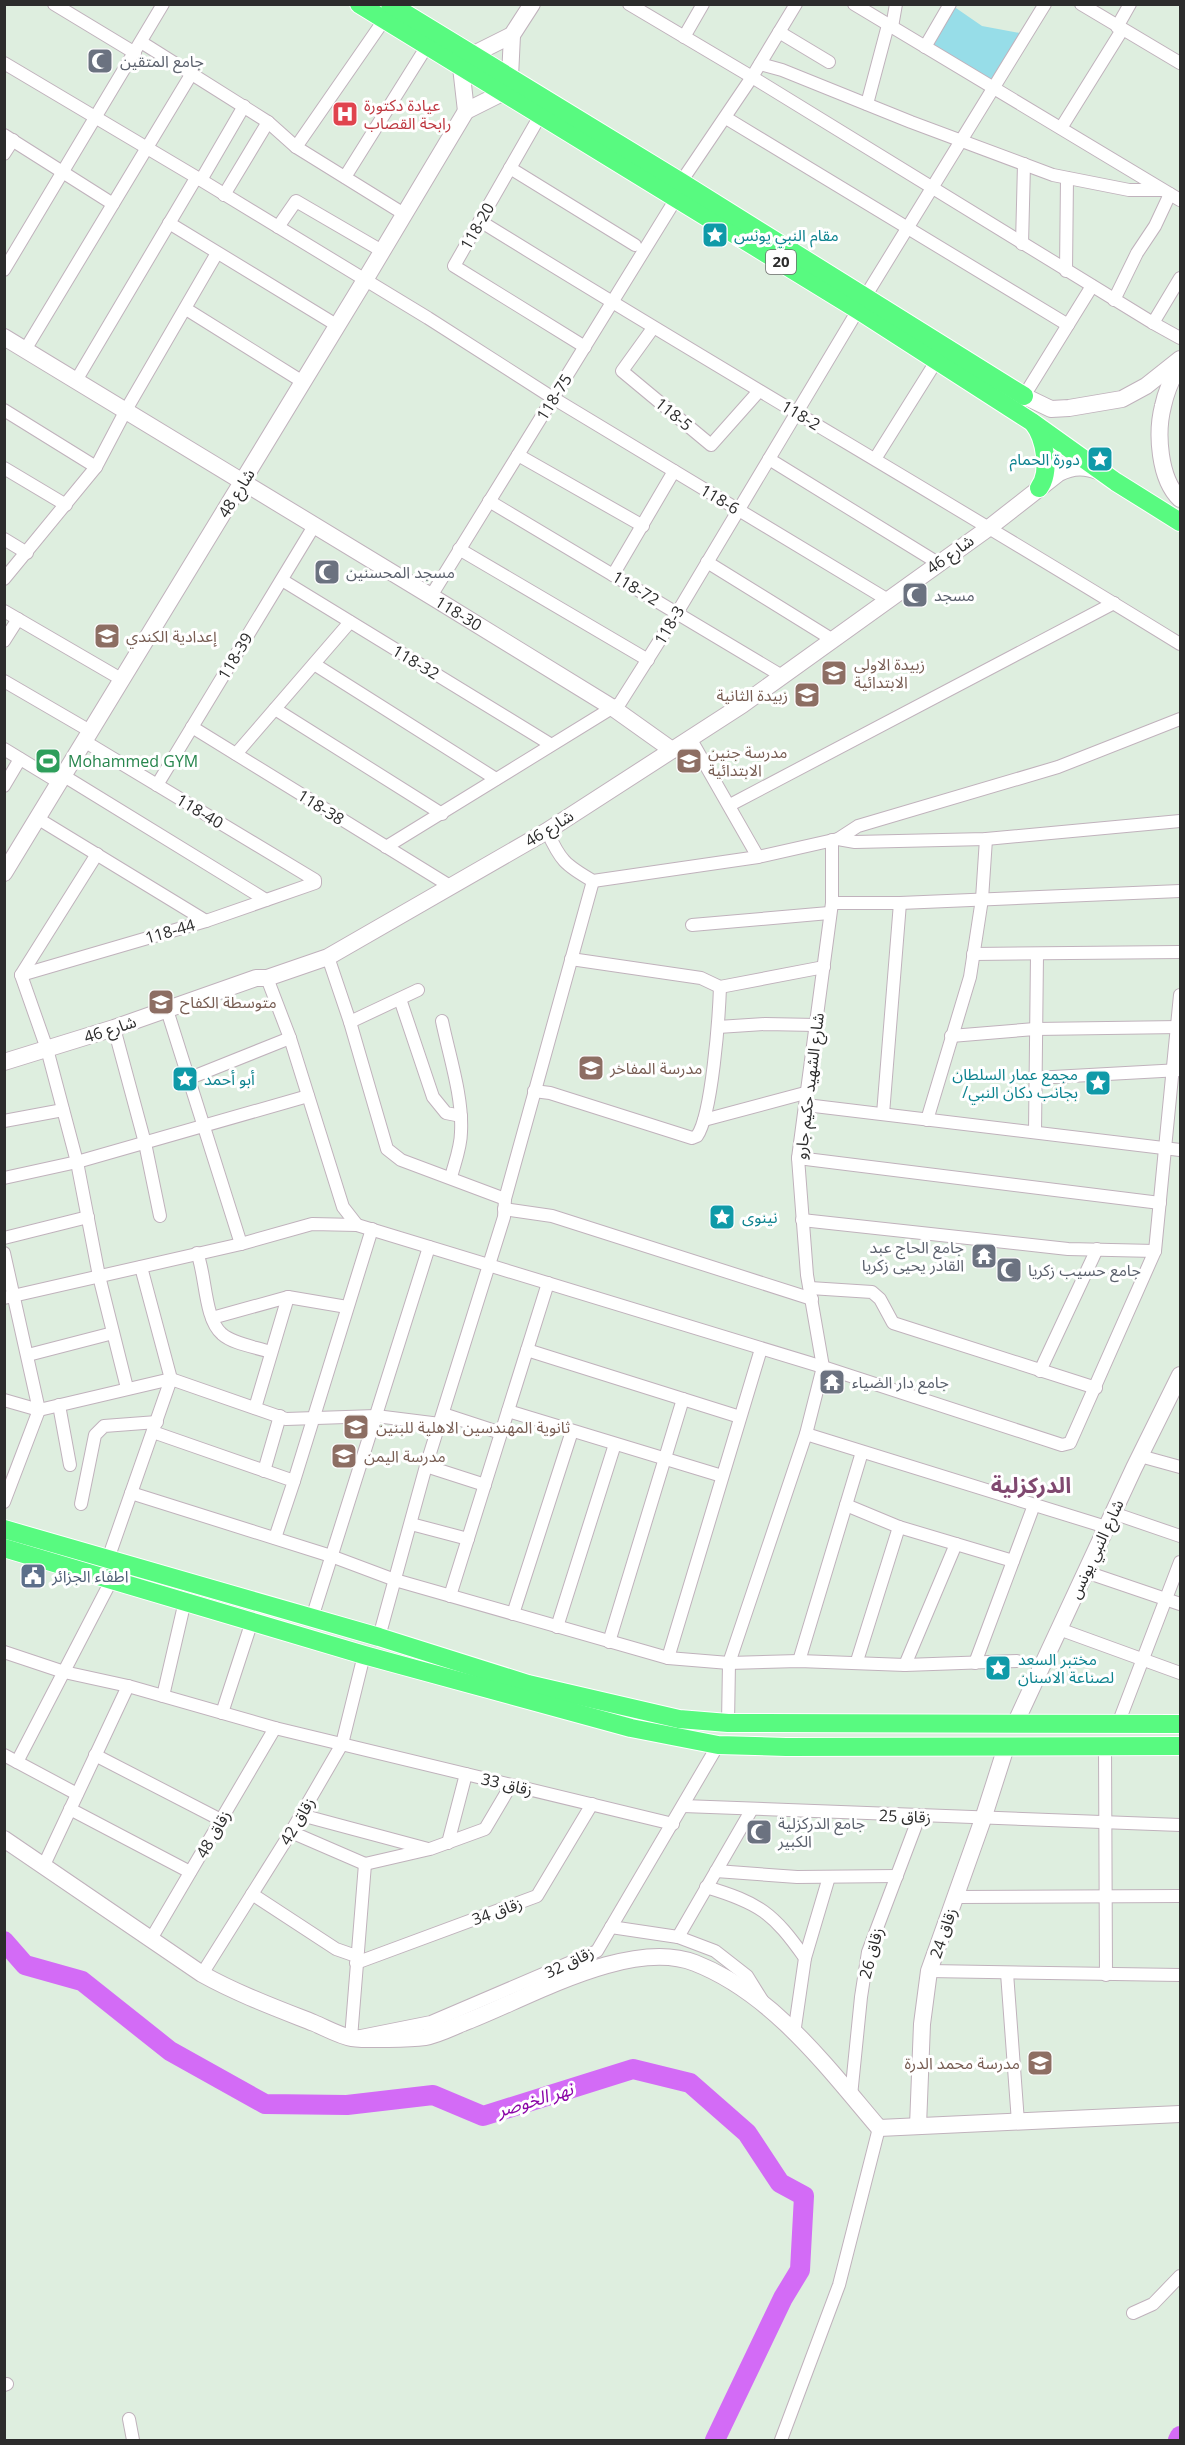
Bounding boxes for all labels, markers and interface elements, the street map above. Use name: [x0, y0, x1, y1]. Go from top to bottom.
mosque icon: جامع المتقين: [85, 46, 115, 76]
place label: جامع المتقين: [120, 50, 204, 74]
place label: عيادة دكتورة رابحة القصاب: [364, 94, 451, 134]
hospital icon: عيادة دكتورة رابحة القصاب: [330, 99, 360, 129]
street label: 118-20: [455, 198, 499, 254]
place icon: مقام النبي يونس: [700, 220, 730, 250]
place label: مقام النبي يونس: [734, 224, 839, 248]
road number: 20: [766, 250, 796, 274]
street label: 118-75: [531, 370, 577, 424]
street label: 118-5: [651, 392, 697, 436]
street label: 118-2: [777, 395, 825, 435]
place icon: دورة الحمام: [1085, 444, 1115, 474]
place label: دورة الحمام: [1010, 448, 1080, 472]
street label: شارع 48: [212, 464, 261, 523]
street label: 118-6: [696, 479, 744, 519]
street label: شارع 46: [922, 529, 979, 580]
mosque icon: مسجد المحسنين: [312, 557, 342, 587]
place label: مسجد المحسنين: [346, 561, 455, 583]
street label: 118-72: [609, 565, 663, 611]
mosque icon: مسجد: [900, 580, 930, 610]
place label: مسجد: [934, 584, 975, 606]
street label: 118-30: [431, 590, 486, 636]
street label: 118-3: [649, 601, 689, 649]
school or university icon: إعدادية الكندي: [92, 621, 122, 651]
place label: إعدادية الكندي: [126, 625, 217, 649]
street label: 118-39: [212, 629, 258, 683]
street label: 118-32: [389, 639, 443, 685]
place label: زبيدة الاولى الابتدائية: [854, 653, 925, 693]
school or university icon: زبيدة الاولى الابتدائية: [819, 658, 849, 688]
school or university icon: زبيدة الثانية: [792, 680, 822, 710]
place label: زبيدة الثانية: [717, 684, 788, 706]
place label: مدرسة جنين الابتدائية: [708, 741, 787, 781]
sports icon: Mohammed GYM: [33, 746, 63, 776]
school or university icon: مدرسة جنين الابتدائية: [674, 746, 704, 776]
place label: Mohammed GYM: [68, 750, 198, 772]
street label: 118-38: [294, 784, 348, 830]
street label: 118-40: [173, 788, 227, 834]
street label: شارع 46: [520, 804, 579, 853]
street label: 118-44: [143, 913, 197, 949]
school or university icon: متوسطة الكفاح: [146, 987, 176, 1017]
place label: متوسطة الكفاح: [180, 991, 277, 1015]
street label: شارع 46: [81, 1010, 140, 1050]
street label: شارع الشهيد حكيم جارو: [789, 1011, 831, 1161]
school or university icon: مدرسة المفاخر: [576, 1053, 606, 1083]
place label: مدرسة المفاخر: [609, 1057, 702, 1079]
place label: مجمع عمار السلطان /بجانب دكان النبي: [952, 1063, 1078, 1105]
place icon: أبو أحمد: [170, 1064, 200, 1094]
place label: أبو أحمد: [204, 1068, 255, 1090]
place icon: مجمع عمار السلطان /بجانب دكان النبي: [1083, 1068, 1113, 1098]
place icon: نينوى: [707, 1202, 737, 1232]
place label: نينوى: [742, 1206, 777, 1228]
place label: جامع الحاج عبد القادر يحيى زكريا: [862, 1236, 964, 1276]
temple icon: جامع الحاج عبد القادر يحيى زكريا: [969, 1241, 999, 1271]
mosque icon: جامع حسيب زكريا: [994, 1255, 1024, 1285]
place label: جامع حسيب زكريا: [1028, 1259, 1141, 1283]
temple icon: جامع دار الضياء: [817, 1367, 847, 1397]
place label: جامع دار الضياء: [852, 1371, 949, 1395]
school or university icon: ثانوية المهندسين الاهلية للبنين: [341, 1412, 371, 1442]
place label: ثانوية المهندسين الاهلية للبنين: [376, 1416, 571, 1438]
school or university icon: مدرسة اليمن: [329, 1441, 359, 1471]
place label: مدرسة اليمن: [364, 1445, 446, 1467]
district label: الدركزلية: [991, 1469, 1071, 1499]
street label: شارع النبي يونس: [1063, 1496, 1130, 1603]
public building icon: اطفاء الجزائر: [18, 1561, 48, 1591]
place label: اطفاء الجزائر: [51, 1565, 129, 1587]
place label: مختبر السعد لصناعة الاسنان: [1018, 1648, 1114, 1688]
place icon: مختبر السعد لصناعة الاسنان: [983, 1653, 1013, 1683]
street label: زقاق 33: [479, 1767, 535, 1801]
street label: زقاق 42: [274, 1793, 320, 1849]
street label: زقاق 25: [879, 1804, 931, 1828]
street label: زقاق 48: [190, 1806, 236, 1862]
place label: جامع الدركزلية الكبير: [777, 1812, 865, 1852]
mosque icon: جامع الدركزلية الكبير: [744, 1817, 774, 1847]
street label: زقاق 34: [469, 1892, 525, 1930]
street label: زقاق 24: [924, 1905, 962, 1961]
street label: زقاق 26: [854, 1925, 888, 1981]
street label: زقاق 32: [541, 1941, 597, 1983]
school or university icon: مدرسة محمد الدرة: [1025, 2048, 1055, 2078]
place label: مدرسة محمد الدرة: [905, 2052, 1020, 2074]
water label: نهر الخوصر: [492, 2076, 578, 2123]

